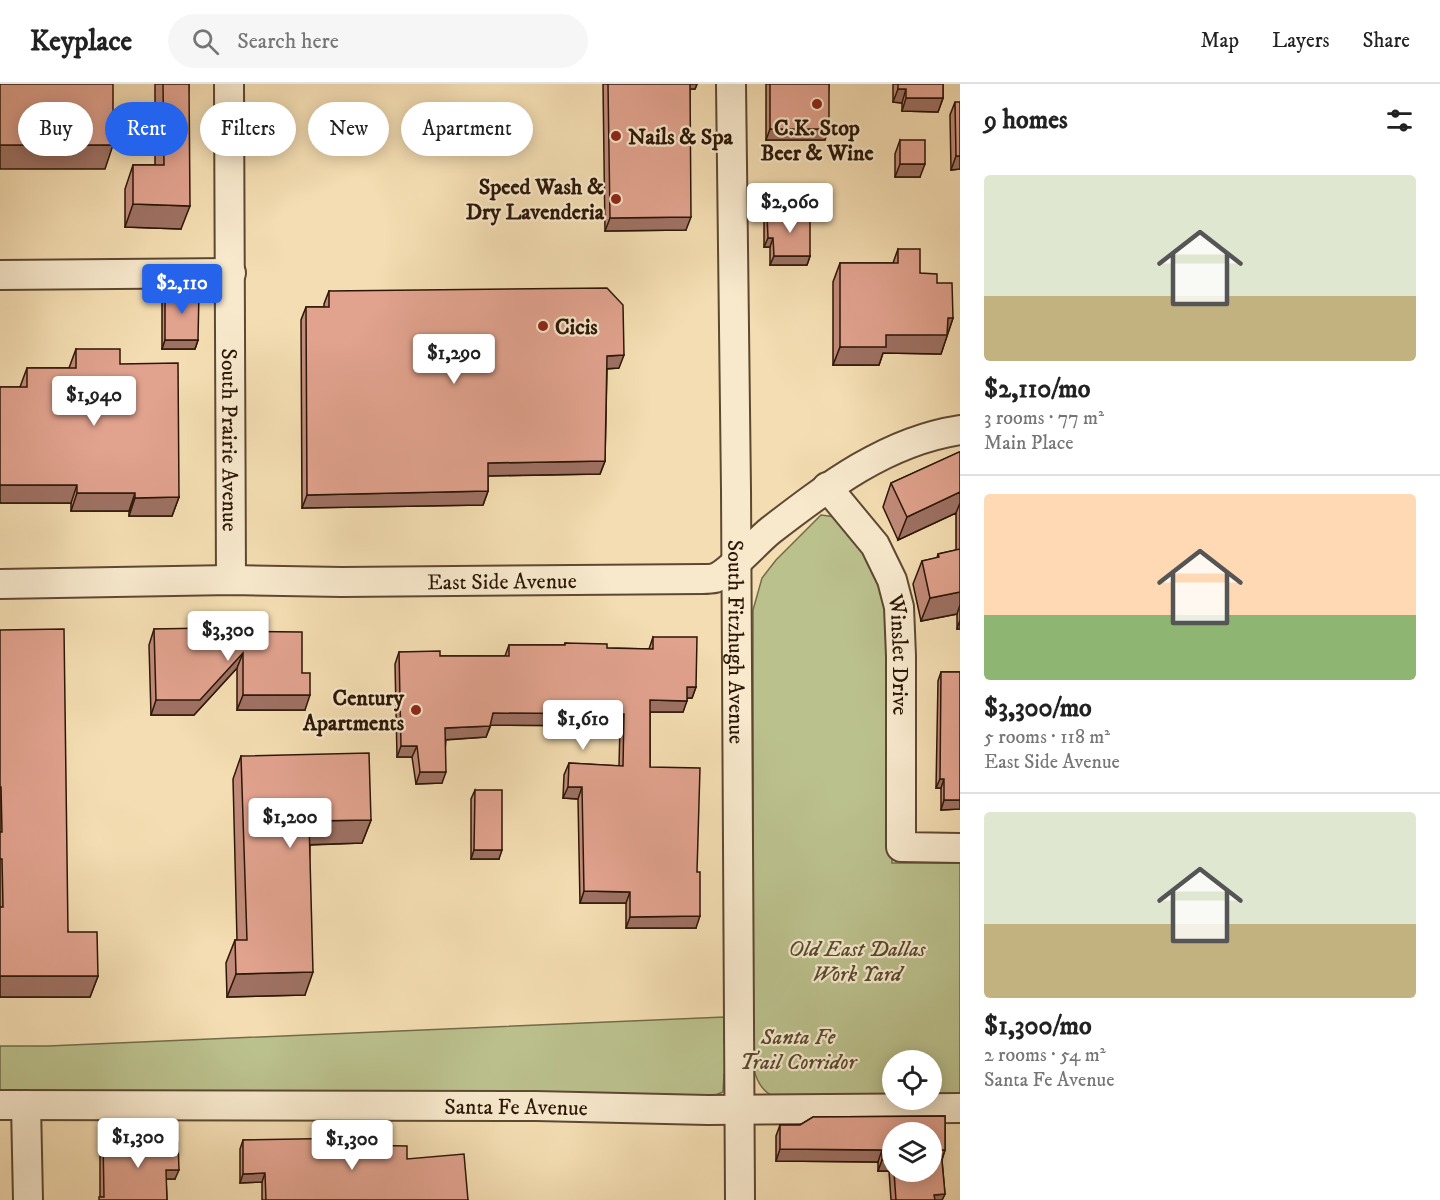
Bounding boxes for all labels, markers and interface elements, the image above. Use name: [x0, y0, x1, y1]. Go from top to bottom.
search box: [168, 14, 588, 68]
text: Keyplace: [30, 24, 132, 59]
icon: search: [189, 25, 222, 58]
text: Search here: [237, 28, 339, 55]
text: Map: [1200, 28, 1239, 54]
text: Layers: [1272, 28, 1330, 54]
text: Share: [1363, 28, 1410, 54]
marker: C.K. Stop Beer & Wine: [810, 97, 824, 111]
chip: Buy: [18, 102, 93, 156]
chip: Rent: [105, 102, 188, 156]
chip: Filters: [200, 102, 296, 156]
chip: New: [308, 102, 389, 156]
chip: Apartment: [401, 102, 533, 156]
text: 9 homes: [984, 104, 1068, 137]
icon: filters: [1383, 104, 1416, 137]
place label: C.K. Stop Beer & Wine: [760, 115, 874, 167]
place label: Nails & Spa: [628, 124, 733, 151]
marker: Nails & Spa: [609, 129, 623, 143]
place label: Speed Wash & Dry Lavenderia: [466, 174, 605, 226]
pin: $2,060: [741, 183, 839, 234]
text: $2,060: [761, 190, 819, 215]
marker: Speed Wash & Dry Lavenderia: [609, 192, 623, 206]
icon: home: [1146, 214, 1254, 322]
pin: $2,110: [133, 264, 231, 315]
text: $2,110: [156, 271, 208, 296]
place label: Cicis: [555, 314, 598, 341]
marker: Cicis: [536, 319, 550, 333]
pin: $1,290: [405, 334, 503, 385]
text: $1,290: [427, 341, 481, 366]
street label: South Prairie Avenue: [215, 348, 243, 532]
text: $2,110/mo: [984, 373, 1090, 406]
pin: $1,940: [45, 376, 143, 427]
text: $1,940: [66, 383, 122, 408]
text: 3 rooms · 77 m²: [984, 406, 1104, 431]
text: Main Place: [984, 431, 1074, 456]
icon: home: [1146, 533, 1254, 641]
street label: South Fitzhugh Avenue: [721, 540, 749, 744]
street label: East Side Avenue: [427, 568, 577, 596]
street label: Winslet Drive: [881, 591, 913, 715]
pin: $3,300: [179, 611, 277, 662]
text: $3,300: [202, 618, 254, 643]
place label: Century Apartments: [302, 685, 405, 737]
text: $3,300/mo: [984, 692, 1092, 725]
pin: $1,610: [534, 700, 632, 751]
marker: Century Apartments: [409, 703, 423, 717]
text: $1,610: [557, 707, 609, 732]
text: 5 rooms · 118 m²: [984, 725, 1110, 750]
text: East Side Avenue: [984, 750, 1120, 775]
pin: $1,200: [241, 798, 339, 849]
text: $1,200: [263, 805, 318, 830]
icon: home: [1146, 851, 1254, 959]
park label: Old East Dallas Work Yard: [788, 936, 927, 988]
text: $1,300/mo: [984, 1010, 1092, 1043]
park label: Santa Fe Trail Corridor: [740, 1024, 858, 1076]
text: 2 rooms · 54 m²: [984, 1043, 1106, 1068]
map controls: [882, 1050, 942, 1182]
button: locate: [882, 1050, 942, 1110]
text: Santa Fe Avenue: [984, 1068, 1115, 1093]
street label: Santa Fe Avenue: [444, 1094, 588, 1122]
pin: $1,300: [89, 1118, 187, 1169]
pin: $1,300: [303, 1120, 401, 1171]
button: layers: [882, 1122, 942, 1182]
text: $1,300: [112, 1125, 164, 1150]
text: $1,300: [326, 1127, 378, 1152]

